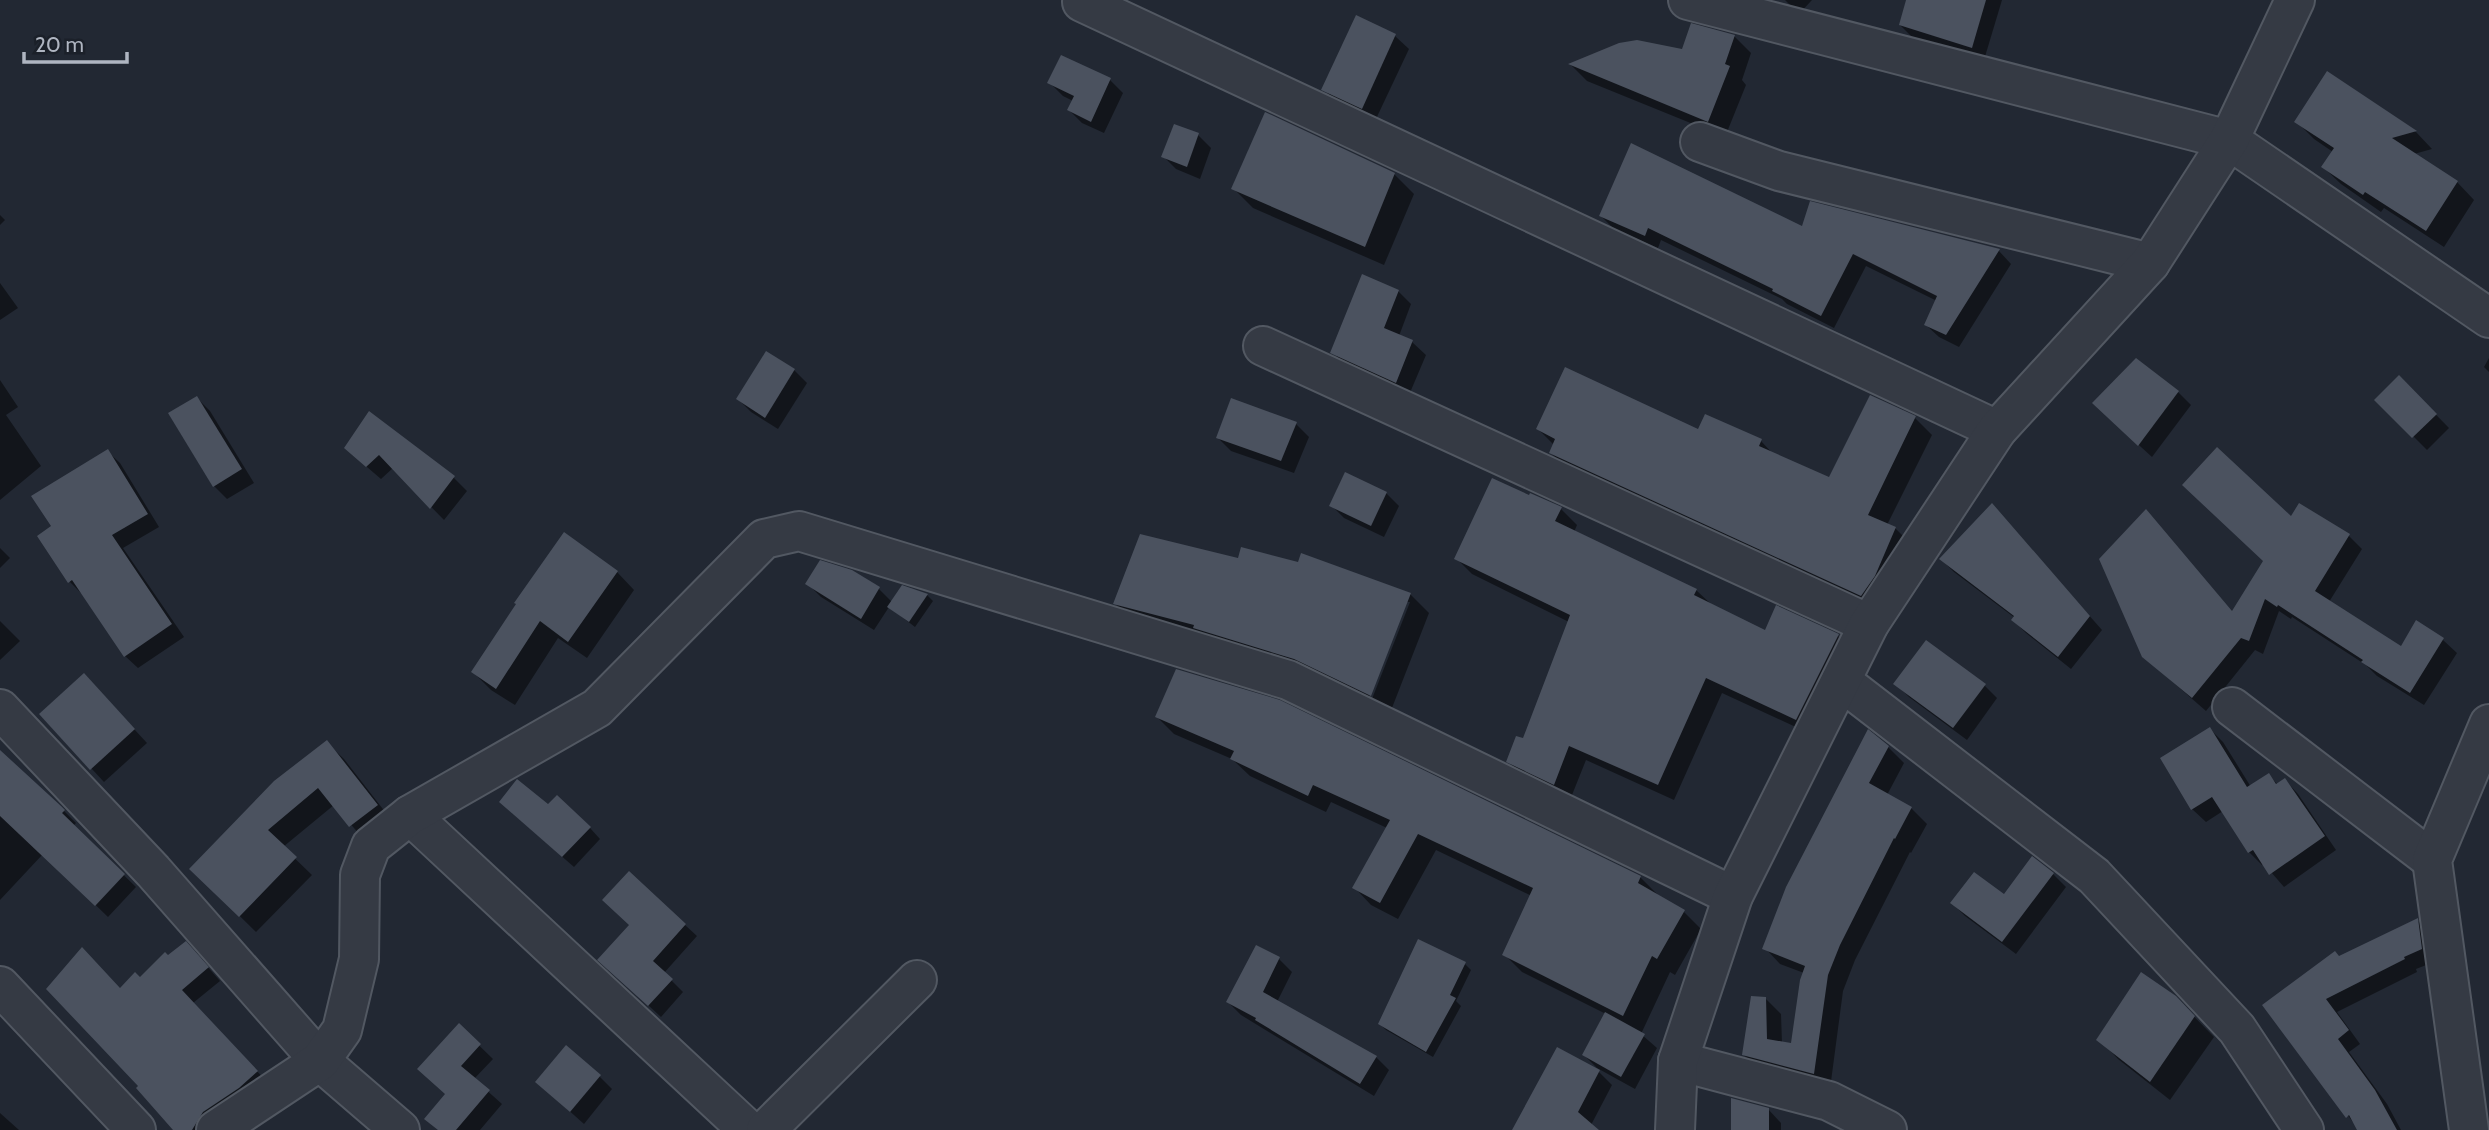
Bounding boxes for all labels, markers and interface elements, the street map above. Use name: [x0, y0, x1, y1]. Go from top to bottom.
scale bar: [24, 21, 128, 65]
text: 20 m: [35, 32, 84, 57]

